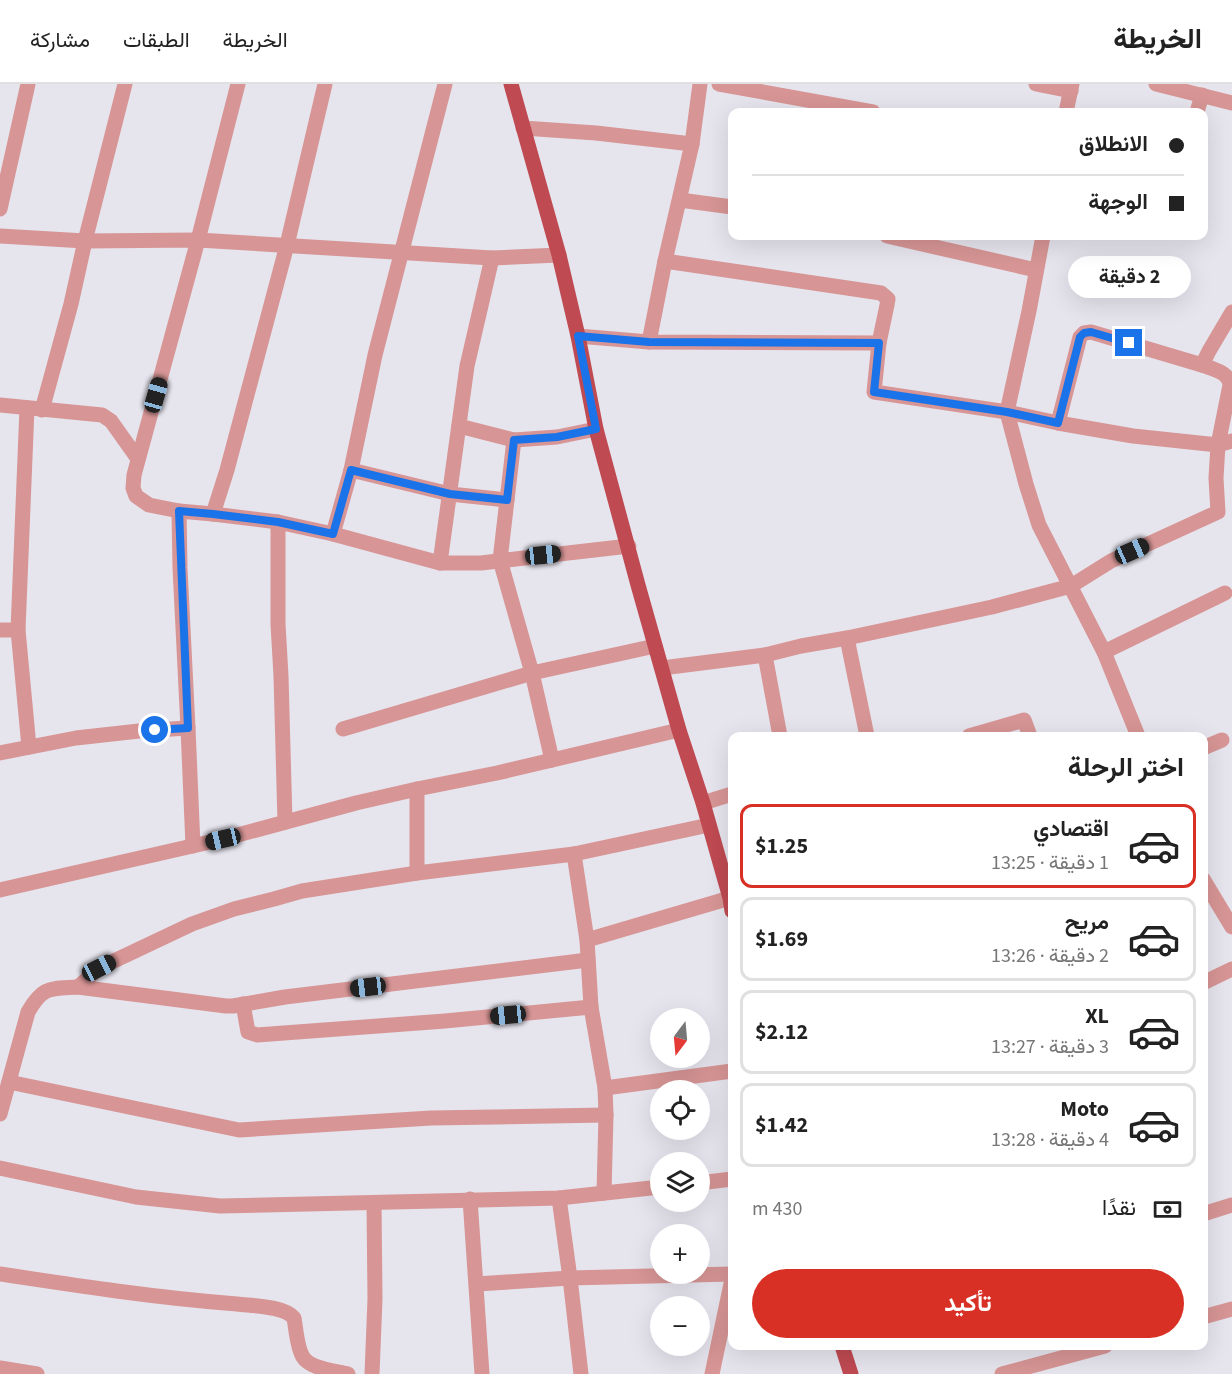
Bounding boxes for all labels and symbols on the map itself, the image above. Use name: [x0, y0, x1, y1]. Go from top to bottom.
callout: 2 دقيقة: [1068, 256, 1190, 298]
route end: [1115, 329, 1142, 356]
car: [142, 375, 170, 415]
car: [1112, 535, 1152, 567]
car: [524, 544, 562, 566]
route start: [141, 716, 168, 743]
car: [203, 826, 243, 852]
car: [79, 952, 119, 984]
car: [349, 976, 387, 998]
car: [489, 1004, 527, 1026]
north arrow: [650, 1008, 710, 1068]

